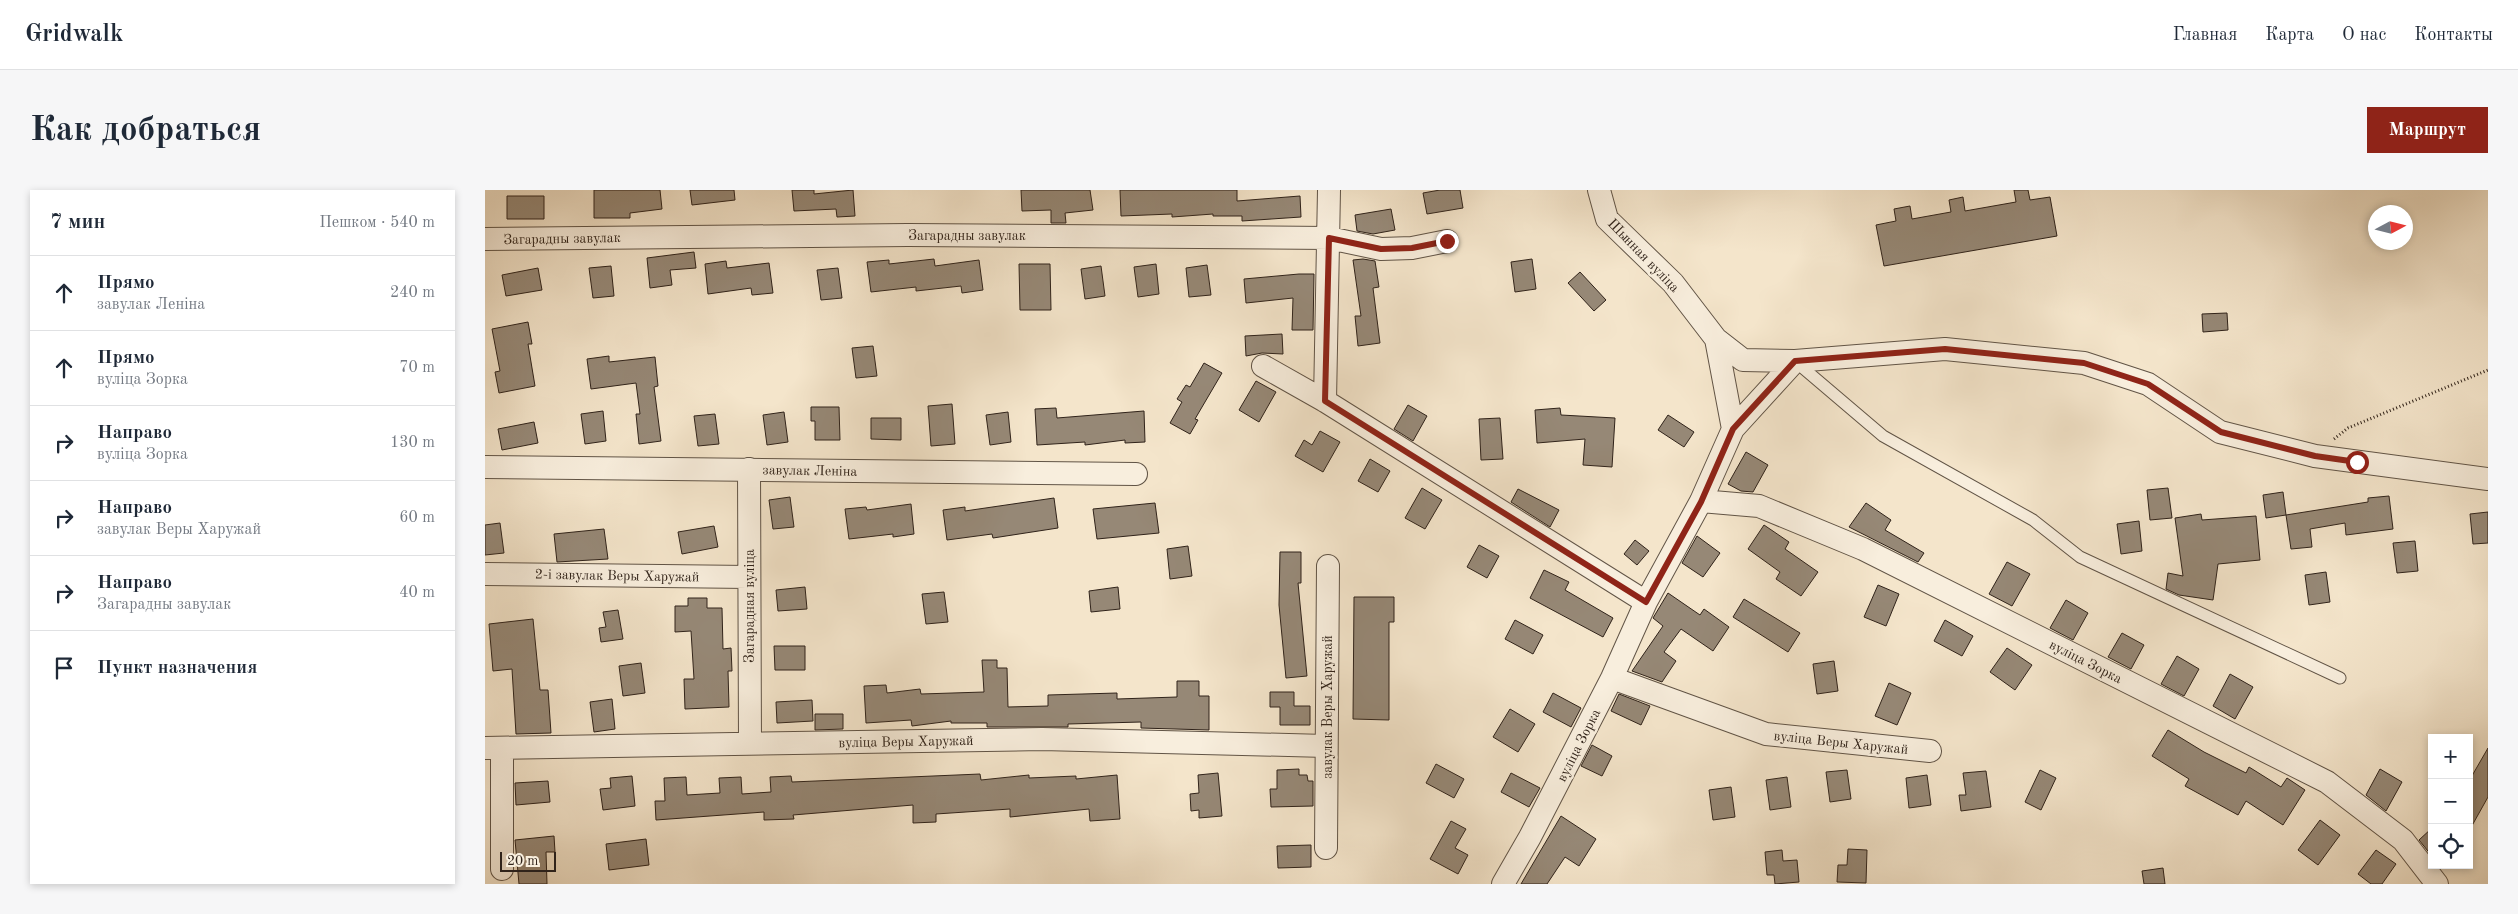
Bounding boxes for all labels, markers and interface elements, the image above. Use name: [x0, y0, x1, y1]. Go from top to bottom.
text: Gridwalk: [25, 23, 123, 47]
text: Главная: [2173, 26, 2237, 44]
text: Карта: [2265, 26, 2314, 44]
text: О нас: [2342, 26, 2386, 44]
text: Контакты: [2414, 26, 2493, 44]
button: Маршрут: [2367, 107, 2488, 153]
text: Как добраться: [30, 113, 261, 148]
north arrow: [2368, 205, 2413, 250]
text: 7 мин: [50, 212, 105, 233]
text: Пешком · 540 m: [319, 215, 435, 231]
street label: Шынная вуліца: [1605, 216, 1682, 295]
street label: Загарадны завулак: [908, 229, 1026, 243]
route end: [1436, 230, 1459, 253]
street label: Загарадны завулак: [503, 231, 621, 247]
text: Прямо: [97, 274, 155, 293]
icon: ahead: [50, 279, 78, 307]
text: 240 m: [390, 285, 435, 301]
text: завулак Леніна: [97, 297, 205, 313]
text: Прямо: [97, 349, 155, 368]
icon: ahead: [50, 354, 78, 382]
text: 70 m: [399, 360, 435, 376]
text: вуліца Зорка: [97, 372, 188, 388]
text: Направо: [97, 424, 172, 443]
icon: right: [50, 429, 78, 457]
text: 130 m: [390, 435, 435, 451]
text: вуліца Зорка: [97, 447, 188, 463]
route start: [2346, 451, 2369, 474]
street label: завулак Леніна: [763, 463, 858, 479]
text: Направо: [97, 499, 172, 518]
icon: right: [50, 504, 78, 532]
text: 60 m: [399, 510, 435, 526]
text: завулак Веры Харужай: [97, 522, 261, 538]
street label: Загарадная вуліца: [743, 549, 757, 663]
street label: 2-і завулак Веры Харужай: [535, 568, 699, 584]
text: Направо: [97, 574, 172, 593]
icon: right: [50, 579, 78, 607]
text: 40 m: [399, 585, 435, 601]
text: Загарадны завулак: [97, 597, 231, 613]
street label: завулак Веры Харужай: [1321, 635, 1335, 779]
street label: вуліца Зорка: [2047, 638, 2124, 686]
icon: arrive: [50, 654, 78, 682]
text: Пункт назначения: [97, 659, 257, 678]
street label: вуліца Зорка: [1555, 707, 1603, 784]
street label: вуліца Веры Харужай: [1773, 729, 1909, 757]
street label: вуліца Веры Харужай: [838, 734, 974, 750]
map controls: [2428, 734, 2473, 869]
button: +: [2428, 734, 2473, 779]
button: −: [2428, 779, 2473, 824]
button: locate: [2428, 824, 2473, 869]
scale bar: [500, 849, 556, 872]
text: 20 m: [507, 854, 538, 868]

